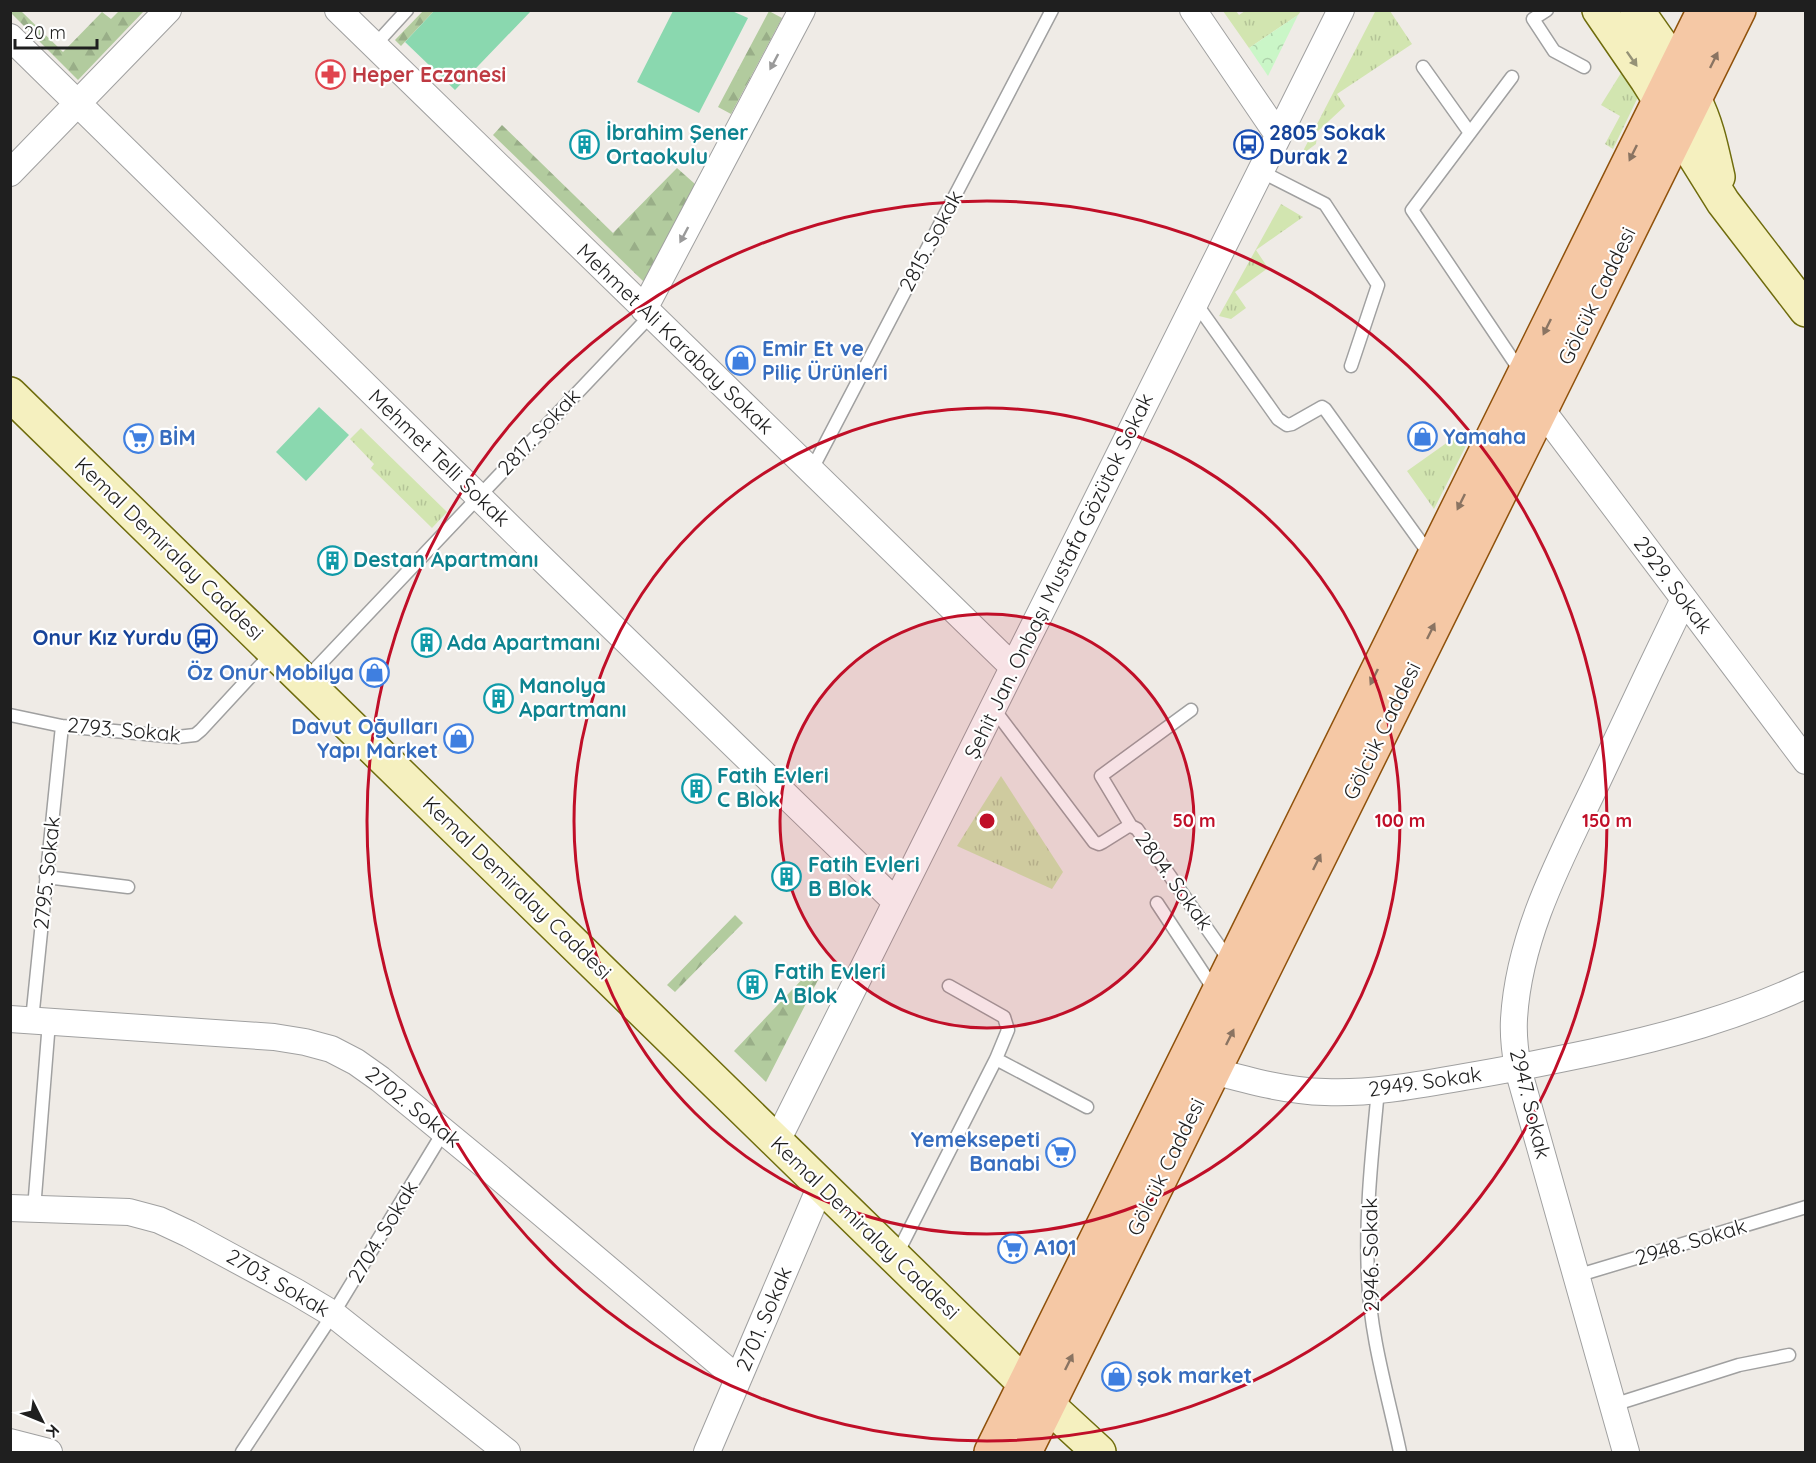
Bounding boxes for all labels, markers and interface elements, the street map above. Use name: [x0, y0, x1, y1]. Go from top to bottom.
scale bar: [15, 12, 98, 50]
text: 20 m: [24, 21, 66, 44]
one-way arrow: [1626, 50, 1638, 66]
one-way arrow: [1709, 51, 1719, 68]
one-way arrow: [770, 54, 779, 71]
pharmacy icon: Heper Eczanesi: [315, 59, 347, 91]
place label: Heper Eczanesi: [352, 61, 506, 87]
place label: İbrahim Şener Ortaokulu: [606, 119, 748, 169]
place label: 2805 Sokak Durak 2: [1269, 119, 1386, 169]
building icon: İbrahim Şener Ortaokulu: [569, 129, 601, 161]
bus stop icon: 2805 Sokak Durak 2: [1232, 129, 1264, 161]
one-way arrow: [1629, 144, 1638, 161]
street label: 2815. Sokak: [893, 186, 968, 296]
street label: Gölcük Caddesi: [1552, 223, 1641, 369]
one-way arrow: [679, 227, 689, 244]
street label: Mehmet Ali Karabay Sokak: [572, 237, 780, 439]
one-way arrow: [1542, 319, 1552, 336]
place label: Emir Et ve Piliç Ürünleri: [762, 335, 888, 385]
shop icon: Emir Et ve Piliç Ürünleri: [725, 345, 757, 377]
street label: 2817. Sokak: [491, 382, 585, 480]
street label: Mehmet Telli Sokak: [364, 383, 516, 531]
street label: Şehit Jan. Onbaşı Mustafa Gözütok Sokak: [958, 389, 1158, 763]
shop icon: Yamaha: [1406, 421, 1438, 453]
supermarket icon: BİM: [122, 422, 154, 454]
place label: Yamaha: [1443, 423, 1526, 449]
place label: BİM: [159, 424, 196, 450]
street label: Kemal Demiralay Caddesi: [70, 451, 270, 645]
one-way arrow: [1456, 494, 1465, 511]
street label: 2929. Sokak: [1629, 531, 1719, 638]
building icon: Destan Apartmanı: [316, 544, 348, 576]
place label: Destan Apartmanı: [353, 546, 538, 572]
bus stop icon: Onur Kız Yurdu: [187, 622, 219, 654]
one-way arrow: [1426, 622, 1436, 640]
place label: Onur Kız Yurdu: [33, 624, 182, 650]
building icon: Ada Apartmanı: [410, 627, 442, 659]
place label: Ada Apartmanı: [447, 629, 600, 655]
shop icon: Öz Onur Mobilya: [359, 657, 391, 689]
street label: Gölcük Caddesi: [1337, 658, 1426, 804]
place label: Öz Onur Mobilya: [187, 659, 354, 685]
one-way arrow: [1369, 669, 1379, 686]
place label: Manolya Apartmanı: [519, 672, 627, 722]
building icon: Manolya Apartmanı: [482, 682, 514, 714]
street label: 2793. Sokak: [66, 711, 182, 747]
place label: Davut Oğulları Yapı Market: [291, 713, 438, 763]
shop icon: Davut Oğulları Yapı Market: [443, 723, 475, 755]
place label: Fatih Evleri C Blok: [717, 762, 829, 812]
building icon: Fatih Evleri C Blok: [680, 772, 712, 804]
street label: Kemal Demiralay Caddesi: [418, 790, 618, 984]
text: 50 m: [1172, 809, 1216, 832]
text: 100 m: [1375, 809, 1425, 832]
text: 150 m: [1582, 809, 1632, 832]
centre of rings: [977, 811, 997, 831]
street label: 2795. Sokak: [27, 815, 65, 931]
street label: 2804. Sokak: [1130, 826, 1219, 935]
place label: Fatih Evleri B Blok: [808, 851, 920, 901]
one-way arrow: [1312, 854, 1321, 871]
building icon: Fatih Evleri B Blok: [771, 861, 803, 893]
place label: Fatih Evleri A Blok: [774, 958, 886, 1008]
building icon: Fatih Evleri A Blok: [737, 968, 769, 1000]
one-way arrow: [1225, 1028, 1235, 1045]
street label: 2947. Sokak: [1505, 1046, 1557, 1161]
street label: 2702. Sokak: [361, 1060, 467, 1153]
street label: 2949. Sokak: [1367, 1060, 1483, 1102]
street label: Gölcük Caddesi: [1121, 1094, 1210, 1240]
place label: Yemeksepeti Banabi: [911, 1126, 1040, 1176]
street label: Kemal Demiralay Caddesi: [766, 1130, 966, 1324]
supermarket icon: Yemeksepeti Banabi: [1045, 1136, 1077, 1168]
street label: 2704. Sokak: [341, 1176, 423, 1287]
street label: 2946. Sokak: [1356, 1197, 1384, 1313]
street label: 2948. Sokak: [1632, 1212, 1749, 1270]
supermarket icon: A101: [997, 1232, 1029, 1264]
place label: A101: [1034, 1234, 1077, 1260]
street label: 2703. Sokak: [222, 1242, 335, 1322]
street label: 2701. Sokak: [729, 1262, 797, 1375]
one-way arrow: [1064, 1354, 1074, 1371]
shop icon: şok market: [1100, 1360, 1132, 1392]
place label: şok market: [1137, 1362, 1252, 1388]
north arrow: [12, 1391, 72, 1451]
text: K: [42, 1421, 64, 1442]

